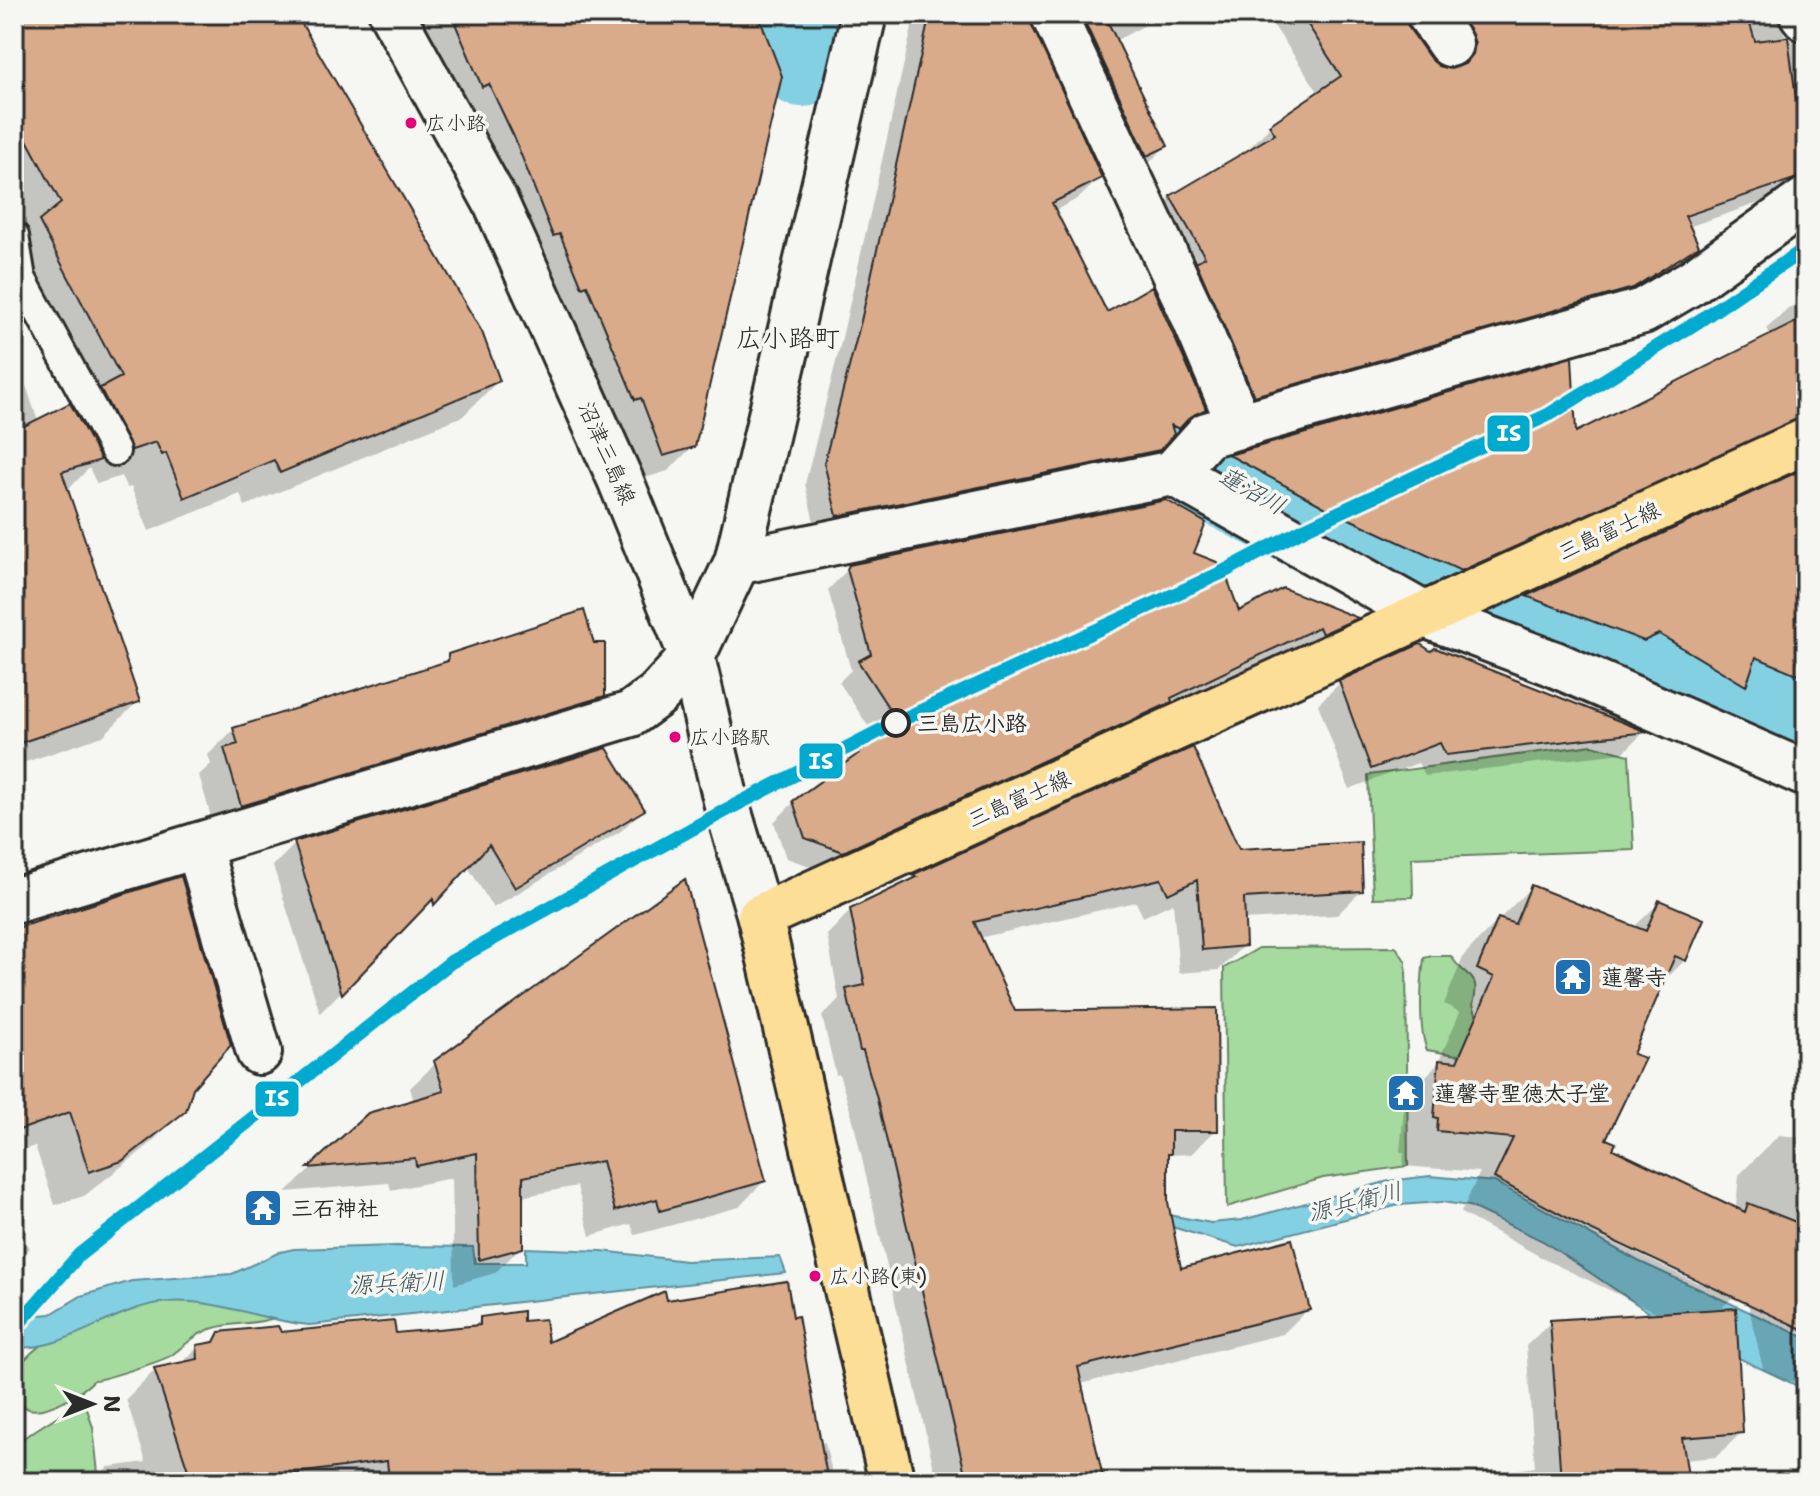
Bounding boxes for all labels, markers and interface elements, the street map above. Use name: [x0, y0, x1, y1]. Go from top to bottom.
place label: 広小路: [426, 110, 486, 136]
marker: 広小路: [403, 115, 419, 131]
district label: 広小路町: [736, 320, 840, 355]
street label: 沼津三島線: [571, 397, 643, 509]
line badge: IS: [1486, 414, 1531, 453]
text: IS: [1497, 419, 1521, 448]
water label: 蓮沼川: [1213, 460, 1291, 522]
street label: 三島富士線: [1553, 495, 1665, 567]
marker: 三島広小路: [882, 709, 910, 737]
place label: 三島広小路: [917, 709, 1027, 738]
place label: 広小路駅: [690, 724, 770, 750]
marker: 広小路駅: [667, 729, 683, 745]
line badge: IS: [798, 742, 844, 780]
text: IS: [809, 747, 833, 776]
street label: 三島富士線: [963, 763, 1075, 835]
temple icon: 蓮馨寺: [1552, 956, 1594, 998]
place label: 蓮馨寺: [1601, 963, 1667, 992]
temple icon: 蓮馨寺聖徳太子堂: [1385, 1072, 1427, 1114]
place label: 蓮馨寺聖徳太子堂: [1434, 1079, 1610, 1108]
line badge: IS: [254, 1080, 300, 1118]
text: IS: [265, 1084, 289, 1113]
water label: 源兵衛川: [1305, 1175, 1405, 1229]
temple icon: 三石神社: [242, 1187, 284, 1229]
place label: 三石神社: [291, 1194, 379, 1223]
place label: 広小路(東): [830, 1263, 927, 1289]
water label: 源兵衛川: [348, 1265, 446, 1301]
marker: 広小路(東): [807, 1268, 823, 1284]
north arrow: [52, 1364, 132, 1444]
text: N: [97, 1395, 126, 1413]

